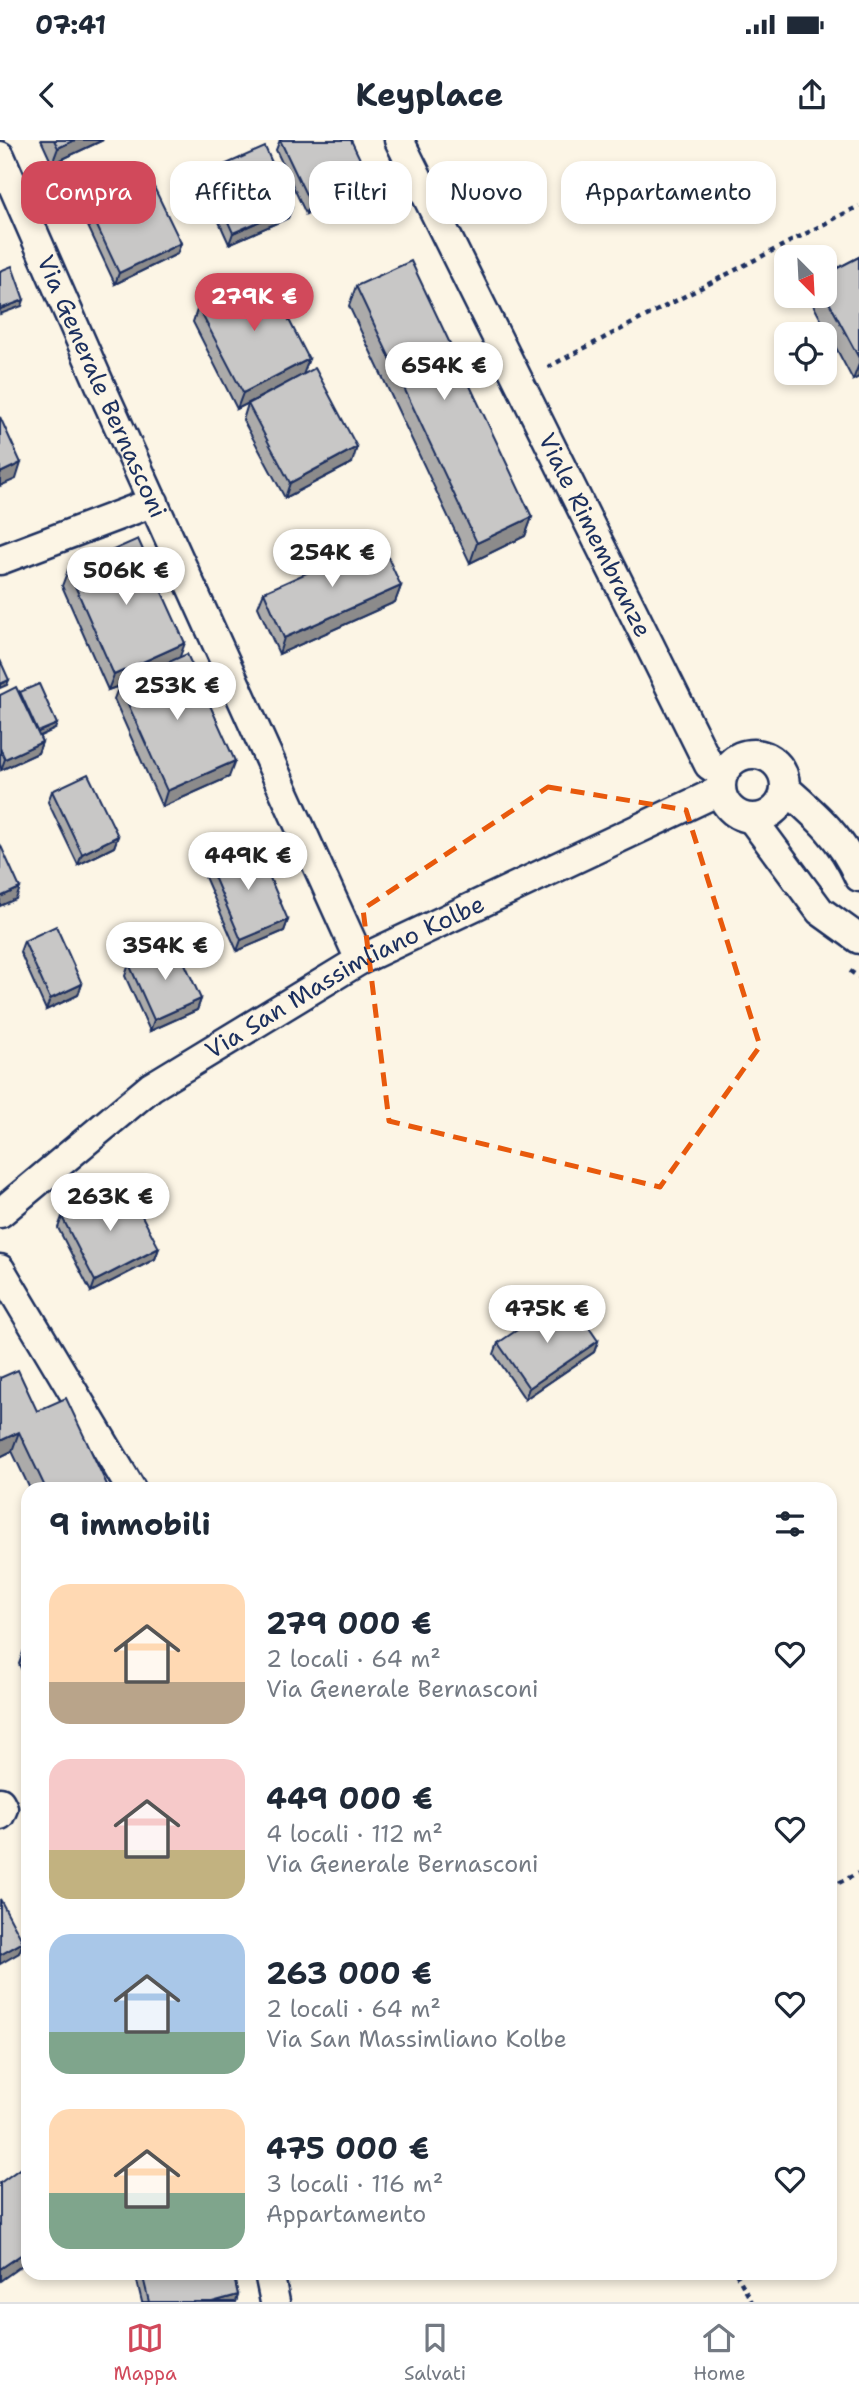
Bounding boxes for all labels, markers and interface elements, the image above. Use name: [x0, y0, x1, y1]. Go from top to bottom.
text: 07:41: [35, 7, 106, 42]
text: Keyplace: [355, 73, 504, 116]
icon: back: [28, 76, 66, 114]
icon: share: [793, 76, 831, 114]
chip: Compra: [21, 161, 156, 224]
chip: Affitta: [170, 161, 295, 224]
chip: Filtri: [309, 161, 412, 224]
chip: Nuovo: [426, 161, 547, 224]
chip: Appartamento: [561, 161, 776, 224]
north arrow: [774, 245, 836, 308]
map controls: [774, 245, 837, 385]
street label: Via Generale Bernasconi: [29, 250, 174, 523]
pin: 279K €: [197, 274, 311, 333]
text: 279K €: [211, 281, 297, 311]
button: locate: [774, 322, 837, 385]
pin: 654K €: [387, 342, 501, 402]
text: 654K €: [401, 350, 487, 380]
street label: Viale Rimembranze: [531, 428, 659, 643]
pin: 254K €: [275, 530, 389, 589]
text: 254K €: [289, 537, 375, 567]
pin: 506K €: [69, 547, 183, 607]
text: 506K €: [83, 555, 169, 585]
pin: 253K €: [120, 662, 234, 722]
text: 253K €: [134, 670, 220, 700]
pin: 449K €: [191, 832, 305, 892]
text: 449K €: [204, 840, 292, 870]
street label: Via San Massimliano Kolbe: [199, 888, 490, 1066]
pin: 354K €: [108, 922, 222, 982]
text: 354K €: [122, 930, 208, 960]
pin: 263K €: [53, 1174, 167, 1233]
text: 263K €: [67, 1181, 153, 1211]
pin: 475K €: [490, 1286, 604, 1345]
text: 475K €: [505, 1293, 589, 1323]
text: 9 immobili: [49, 1504, 211, 1545]
icon: filters: [771, 1505, 809, 1543]
text: 279 000 €: [266, 1603, 432, 1644]
icon: home: [105, 1612, 189, 1696]
icon: heart: [771, 1635, 809, 1673]
text: 2 locali · 64 m²: [266, 1644, 441, 1674]
text: Via Generale Bernasconi: [266, 1674, 538, 1704]
text: 449 000 €: [266, 1778, 433, 1819]
icon: home: [105, 1787, 189, 1871]
icon: heart: [771, 1810, 809, 1848]
text: 4 locali · 112 m²: [266, 1819, 443, 1849]
text: Via Generale Bernasconi: [266, 1849, 538, 1879]
text: 263 000 €: [266, 1953, 432, 1994]
icon: home: [105, 1962, 189, 2046]
icon: heart: [771, 1985, 809, 2023]
text: 2 locali · 64 m²: [266, 1994, 441, 2024]
text: Via San Massimliano Kolbe: [266, 2024, 567, 2054]
text: 475 000 €: [266, 2128, 429, 2169]
icon: home: [105, 2137, 189, 2221]
icon: heart: [771, 2160, 809, 2198]
text: 3 locali · 116 m²: [266, 2169, 443, 2199]
text: Appartamento: [266, 2199, 426, 2229]
tab: Mappa: [114, 2319, 177, 2386]
tab: Salvati: [404, 2319, 466, 2386]
tab: Home: [693, 2319, 745, 2386]

